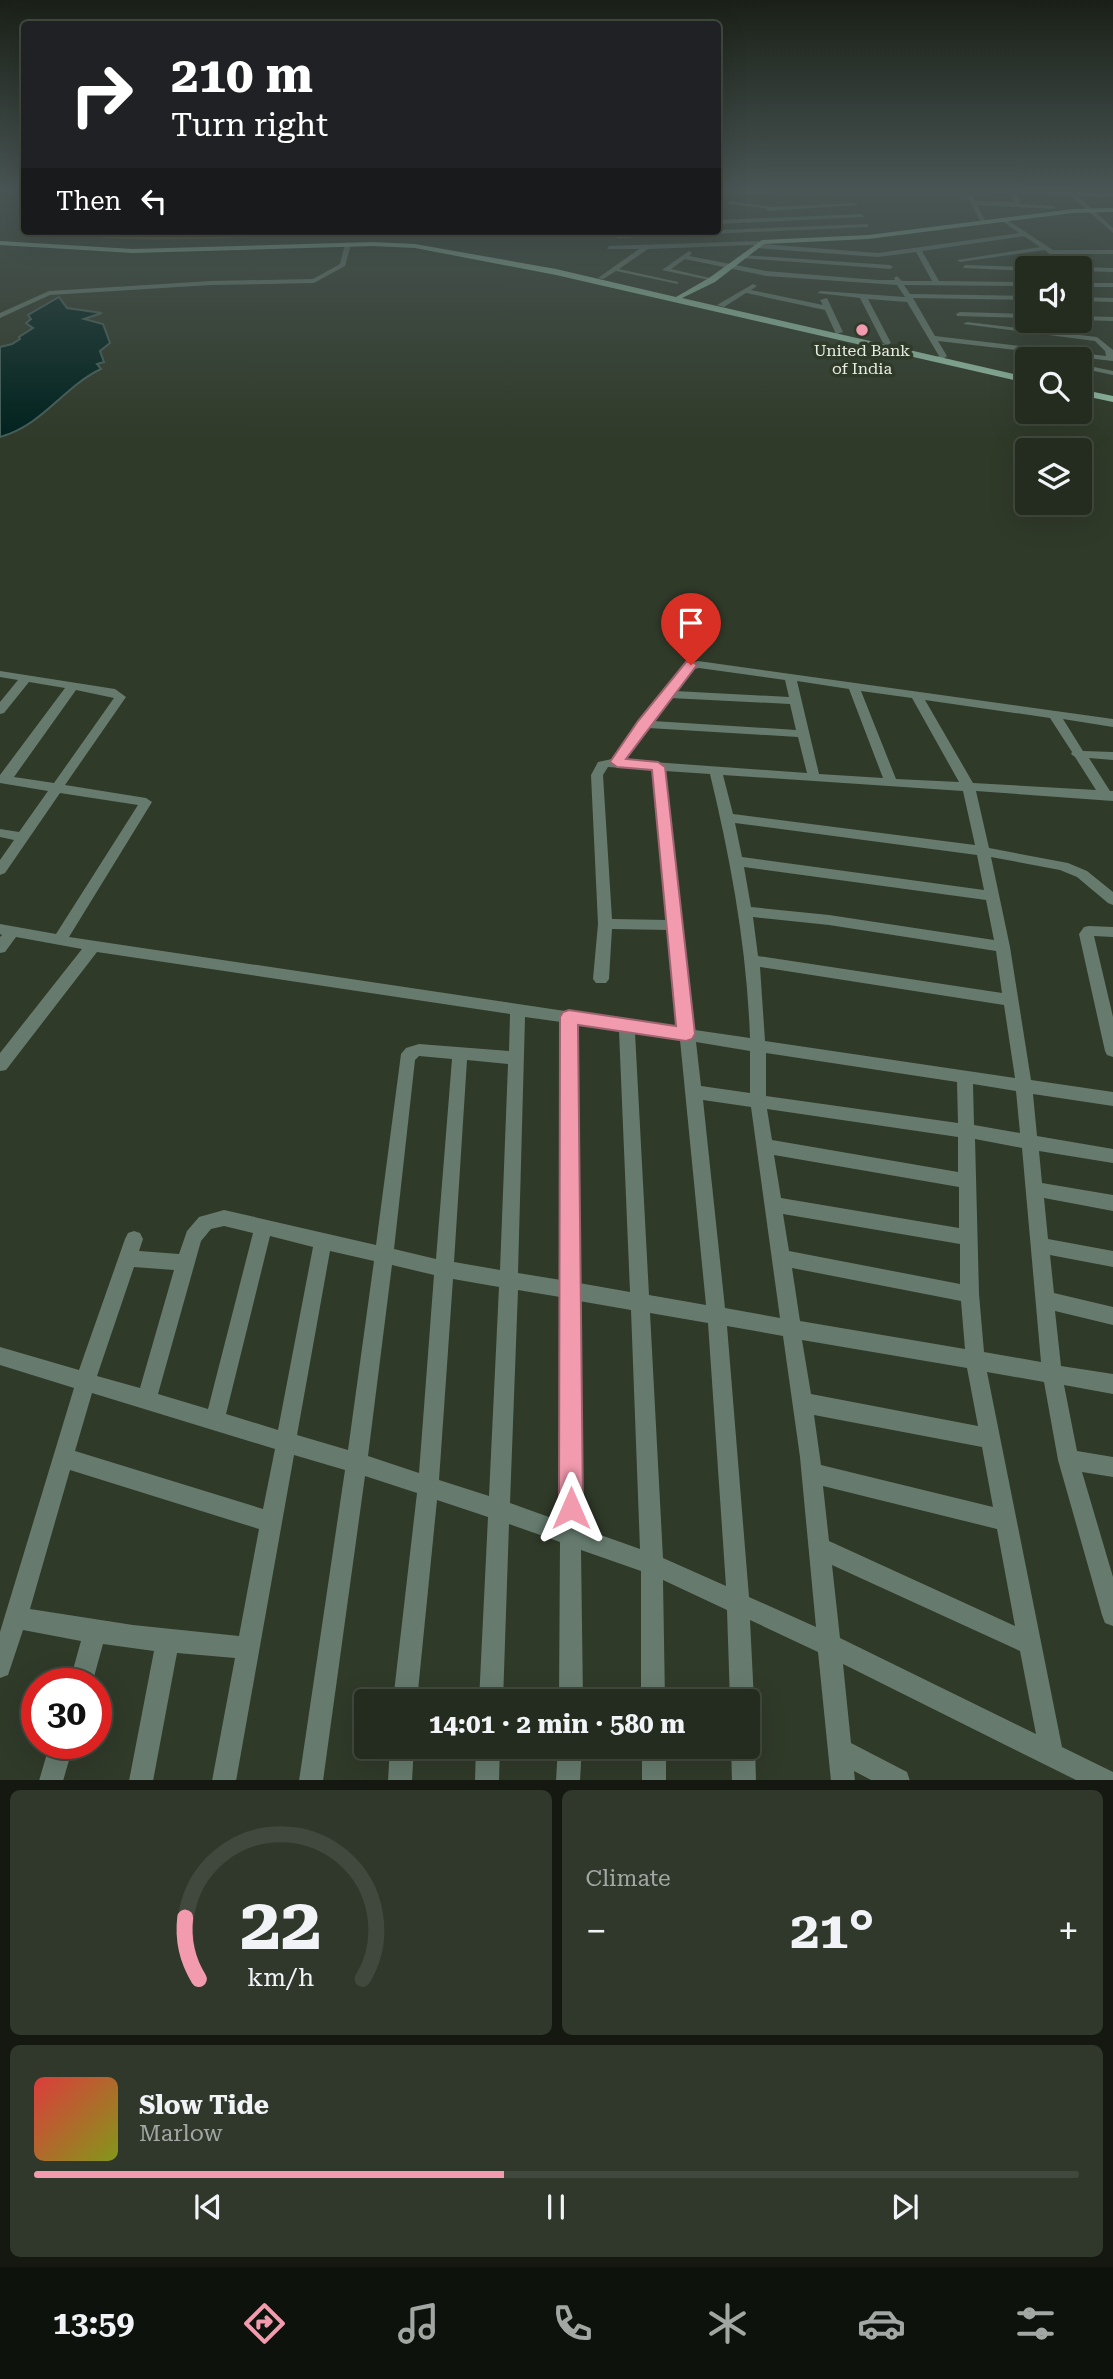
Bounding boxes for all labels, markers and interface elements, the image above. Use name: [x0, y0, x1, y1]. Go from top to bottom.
text: 210 m: [171, 47, 313, 104]
icon: right: [56, 49, 147, 140]
text: Turn right: [171, 106, 328, 144]
icon: left: [135, 182, 173, 220]
text: Then: [56, 186, 121, 216]
map controls: [1015, 256, 1092, 515]
button: sound: [1015, 256, 1092, 333]
marker: United Bank of India: [854, 322, 870, 338]
place label: United Bank of India: [814, 341, 910, 378]
button: search: [1015, 347, 1092, 424]
button: layers: [1015, 438, 1092, 515]
pin: [661, 593, 721, 665]
icon: arrive: [672, 604, 710, 642]
position arrow: [534, 1471, 608, 1545]
speed limit sign: 30: [21, 1668, 112, 1759]
text: 14:01 · 2 min · 580 m: [429, 1709, 685, 1739]
text: Climate: [586, 1865, 671, 1892]
text: 22: [240, 1882, 322, 1967]
text: 21°: [790, 1900, 874, 1961]
text: −: [586, 1909, 607, 1953]
text: +: [1058, 1909, 1079, 1953]
text: km/h: [247, 1962, 314, 1991]
text: Slow Tide: [139, 2090, 269, 2120]
text: Marlow: [139, 2120, 222, 2147]
icon: previous: [189, 2188, 227, 2226]
icon: pause: [537, 2188, 575, 2226]
icon: next: [886, 2188, 924, 2226]
icon: directions: [240, 2299, 289, 2348]
icon: music: [394, 2299, 443, 2348]
icon: phone: [548, 2299, 597, 2348]
icon: climate: [703, 2299, 752, 2348]
icon: car: [857, 2299, 906, 2348]
icon: filters: [1011, 2299, 1060, 2348]
text: 13:59: [53, 2304, 134, 2342]

